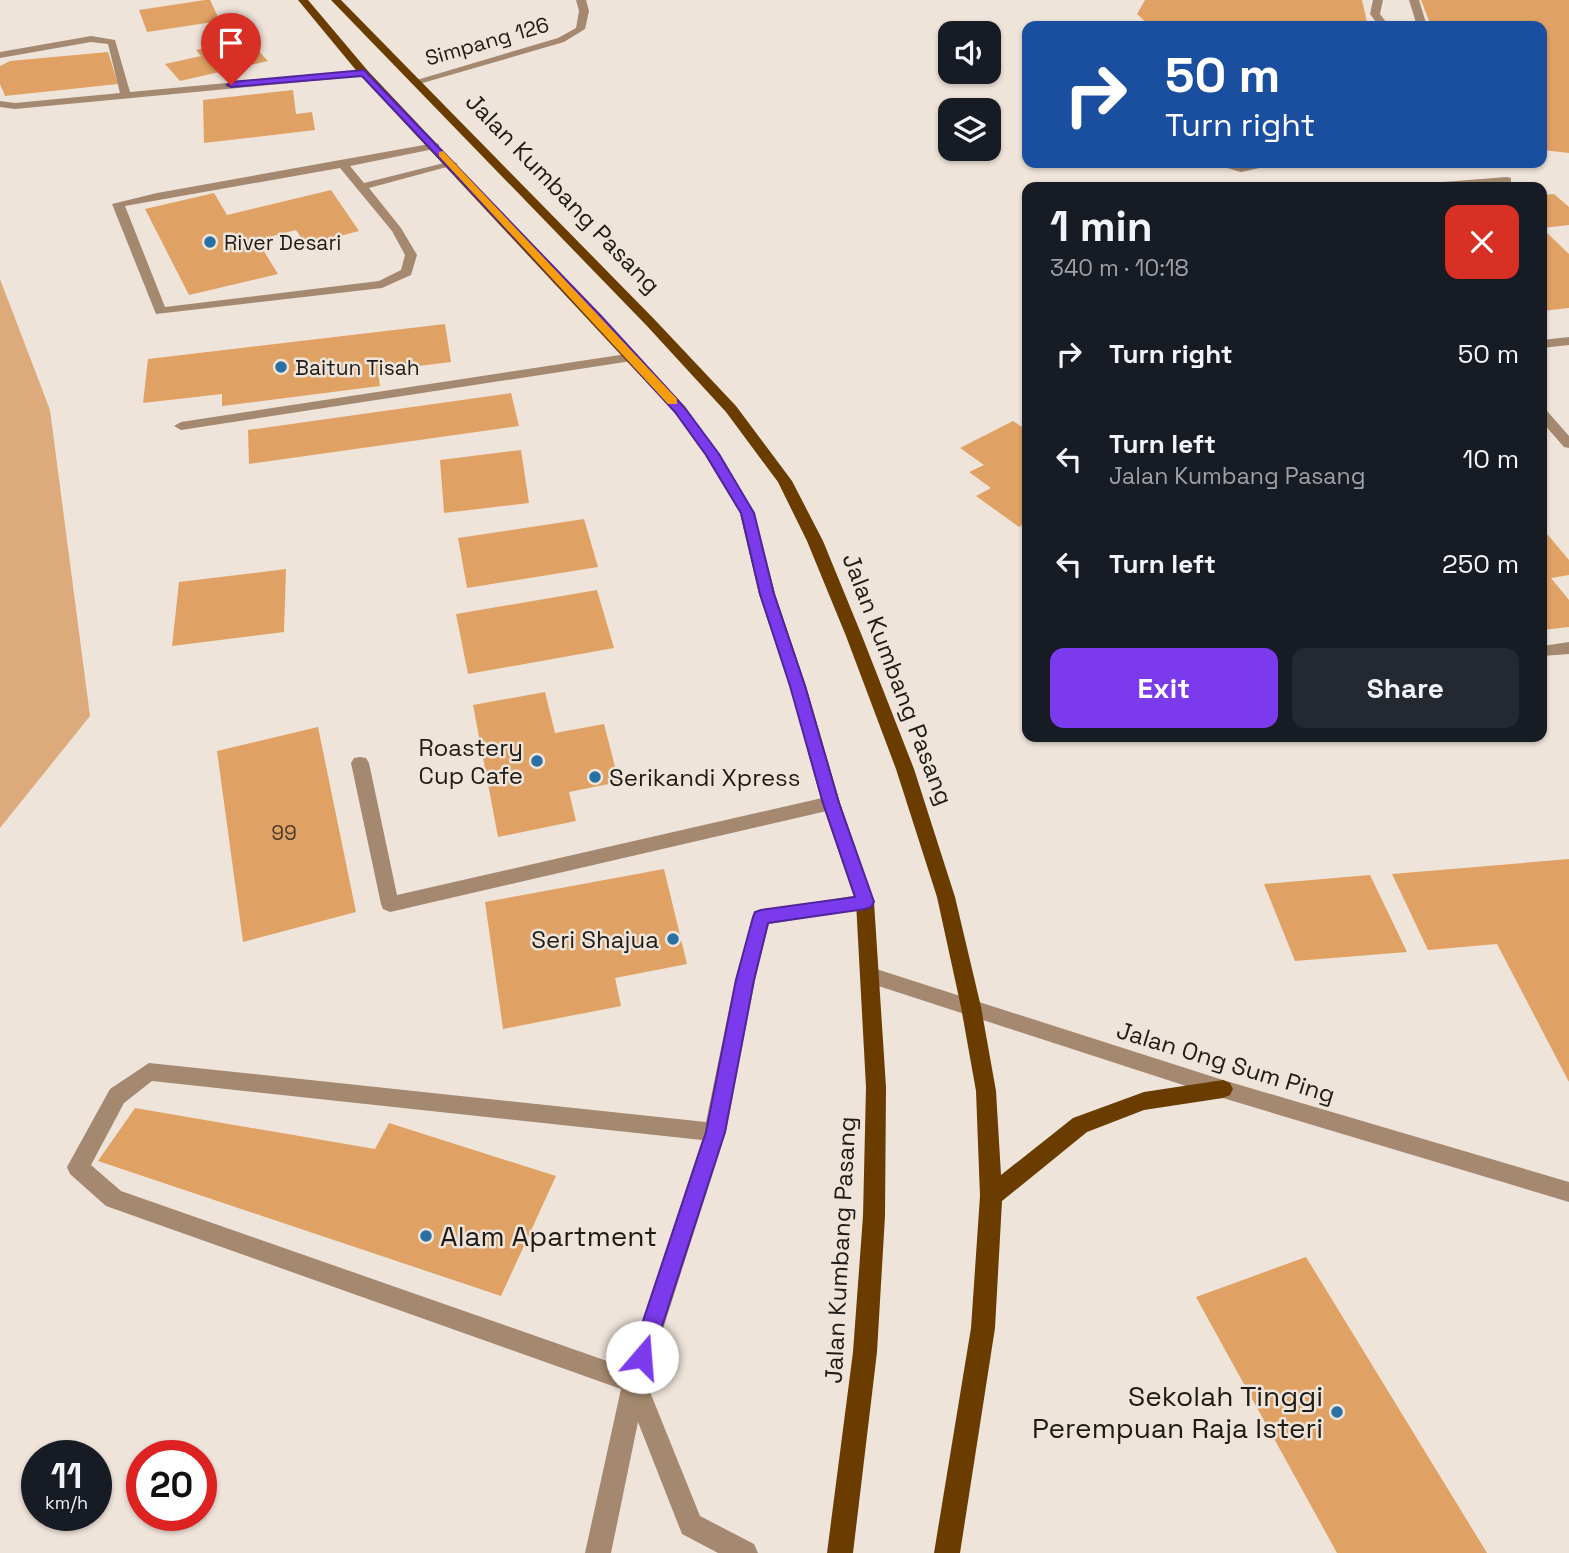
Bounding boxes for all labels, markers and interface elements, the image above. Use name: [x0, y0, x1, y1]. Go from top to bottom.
street label: Simpang 126: [422, 10, 552, 72]
pin: [201, 13, 261, 85]
map controls: [938, 21, 1001, 161]
button: sound: [938, 21, 1001, 84]
icon: arrive: [212, 24, 250, 62]
text: 50 m: [1165, 44, 1280, 106]
icon: right: [1050, 49, 1141, 140]
street label: Jalan Kumbang Pasang: [459, 86, 667, 300]
button: layers: [938, 98, 1001, 161]
text: Turn right: [1165, 105, 1315, 145]
text: 1 min: [1050, 200, 1153, 253]
button: close: [1445, 205, 1519, 279]
place label: River Desari: [224, 229, 342, 256]
marker: River Desari: [202, 234, 218, 250]
text: 340 m · 10:18: [1050, 253, 1189, 283]
icon: right: [1050, 335, 1088, 373]
text: Turn right: [1109, 337, 1233, 371]
text: 50 m: [1458, 337, 1519, 371]
place label: Baitun Tisah: [295, 354, 420, 381]
marker: Baitun Tisah: [273, 359, 289, 375]
text: Turn left: [1109, 427, 1216, 461]
icon: left: [1050, 440, 1088, 478]
text: 10 m: [1462, 442, 1519, 476]
text: Jalan Kumbang Pasang: [1109, 461, 1365, 491]
icon: left: [1050, 545, 1088, 583]
text: Turn left: [1109, 547, 1216, 581]
text: 250 m: [1442, 547, 1519, 581]
street label: Jalan Kumbang Pasang: [836, 549, 960, 809]
button: Exit: [1050, 648, 1278, 728]
button: Share: [1292, 648, 1519, 728]
place label: Roastery Cup Cafe: [418, 732, 523, 791]
marker: Roastery Cup Cafe: [529, 753, 545, 769]
place label: Serikandi Xpress: [609, 762, 800, 793]
marker: Serikandi Xpress: [587, 769, 603, 785]
house number: 99: [271, 819, 297, 846]
place label: Seri Shajua: [531, 924, 659, 955]
marker: Seri Shajua: [665, 931, 681, 947]
street label: Jalan Ong Sum Ping: [1113, 1014, 1339, 1110]
street label: Jalan Kumbang Pasang: [818, 1116, 862, 1384]
place label: Alam Apartment: [440, 1218, 657, 1254]
marker: Alam Apartment: [418, 1228, 434, 1244]
position arrow: [605, 1320, 679, 1394]
place label: Sekolah Tinggi Perempuan Raja Isteri: [1032, 1378, 1323, 1446]
marker: Sekolah Tinggi Perempuan Raja Isteri: [1329, 1404, 1345, 1420]
speed limit sign: 20: [126, 1440, 217, 1531]
text: 11: [51, 1454, 82, 1498]
text: km/h: [45, 1491, 88, 1514]

